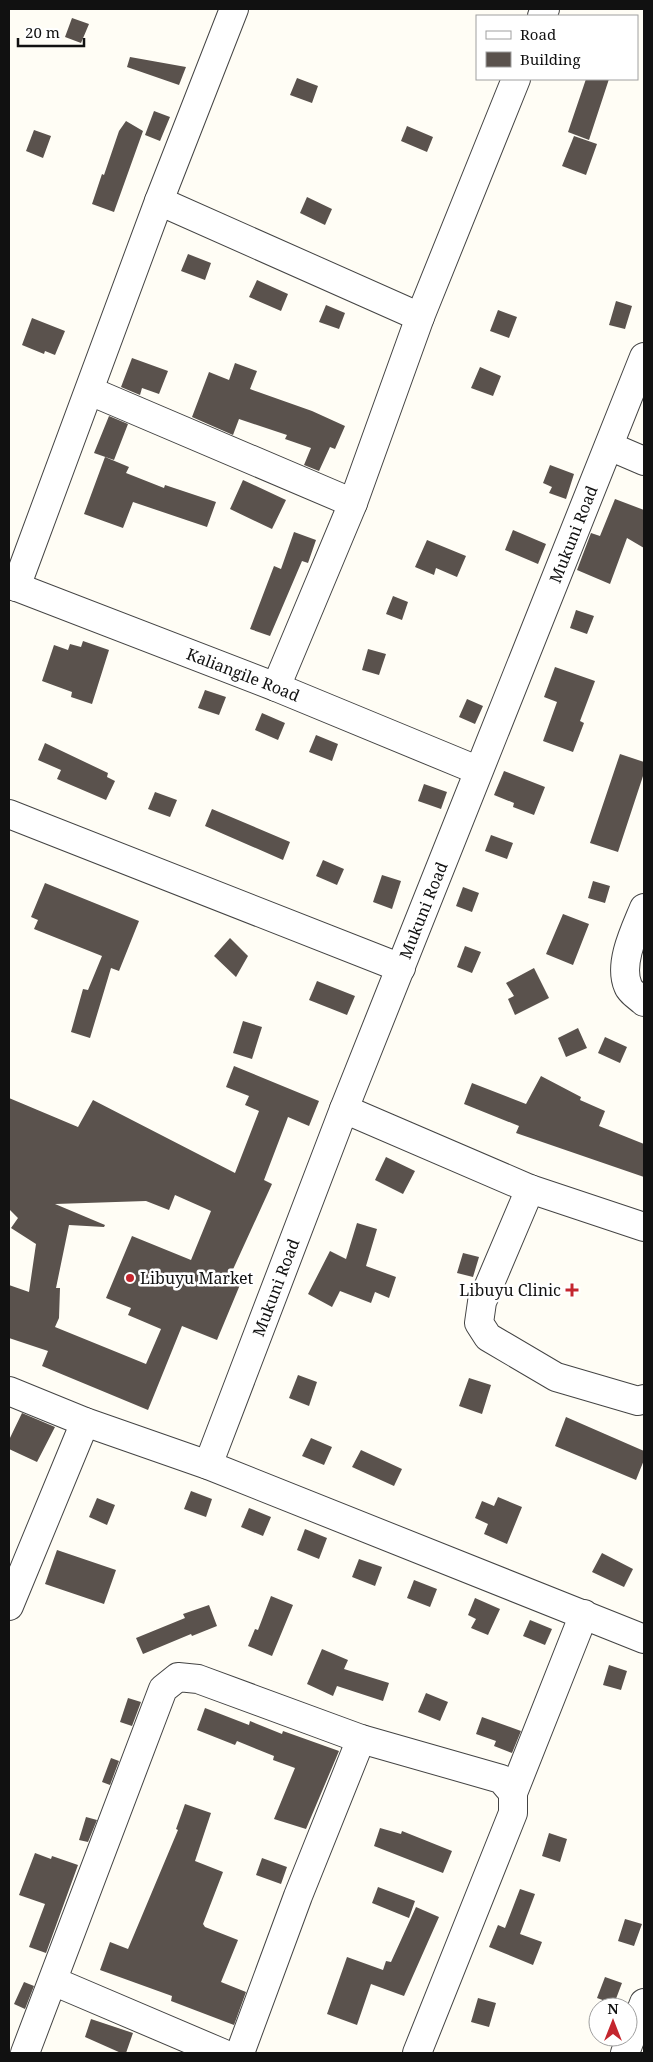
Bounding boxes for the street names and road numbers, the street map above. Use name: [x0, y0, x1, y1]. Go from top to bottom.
street label: Mukuni Road: [544, 482, 603, 586]
street label: Kaliangile Road: [183, 643, 303, 707]
street label: Mukuni Road: [394, 858, 453, 962]
street label: Mukuni Road: [247, 1235, 305, 1340]

